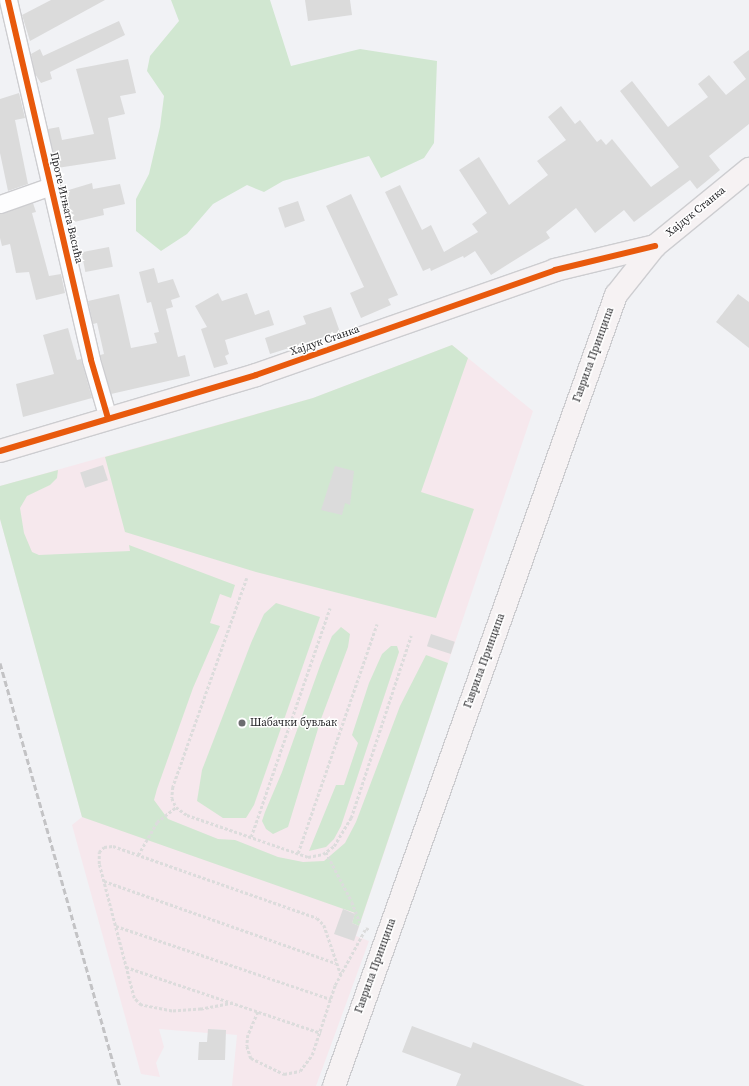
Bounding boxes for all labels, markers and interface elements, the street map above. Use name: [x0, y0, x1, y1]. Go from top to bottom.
street label: Проте Игњата Васића: [47, 151, 85, 265]
street label: Хајдук Станка: [664, 184, 728, 240]
street label: Гаврила Принципа: [571, 306, 617, 404]
street label: Хајдук Станка: [289, 323, 361, 359]
street label: Гаврила Принципа: [462, 612, 508, 710]
place label: Шабачки бувљак: [250, 716, 337, 730]
marker: Шабачки бувљак: [237, 718, 247, 728]
street label: Гаврила Принципа: [353, 917, 399, 1015]

